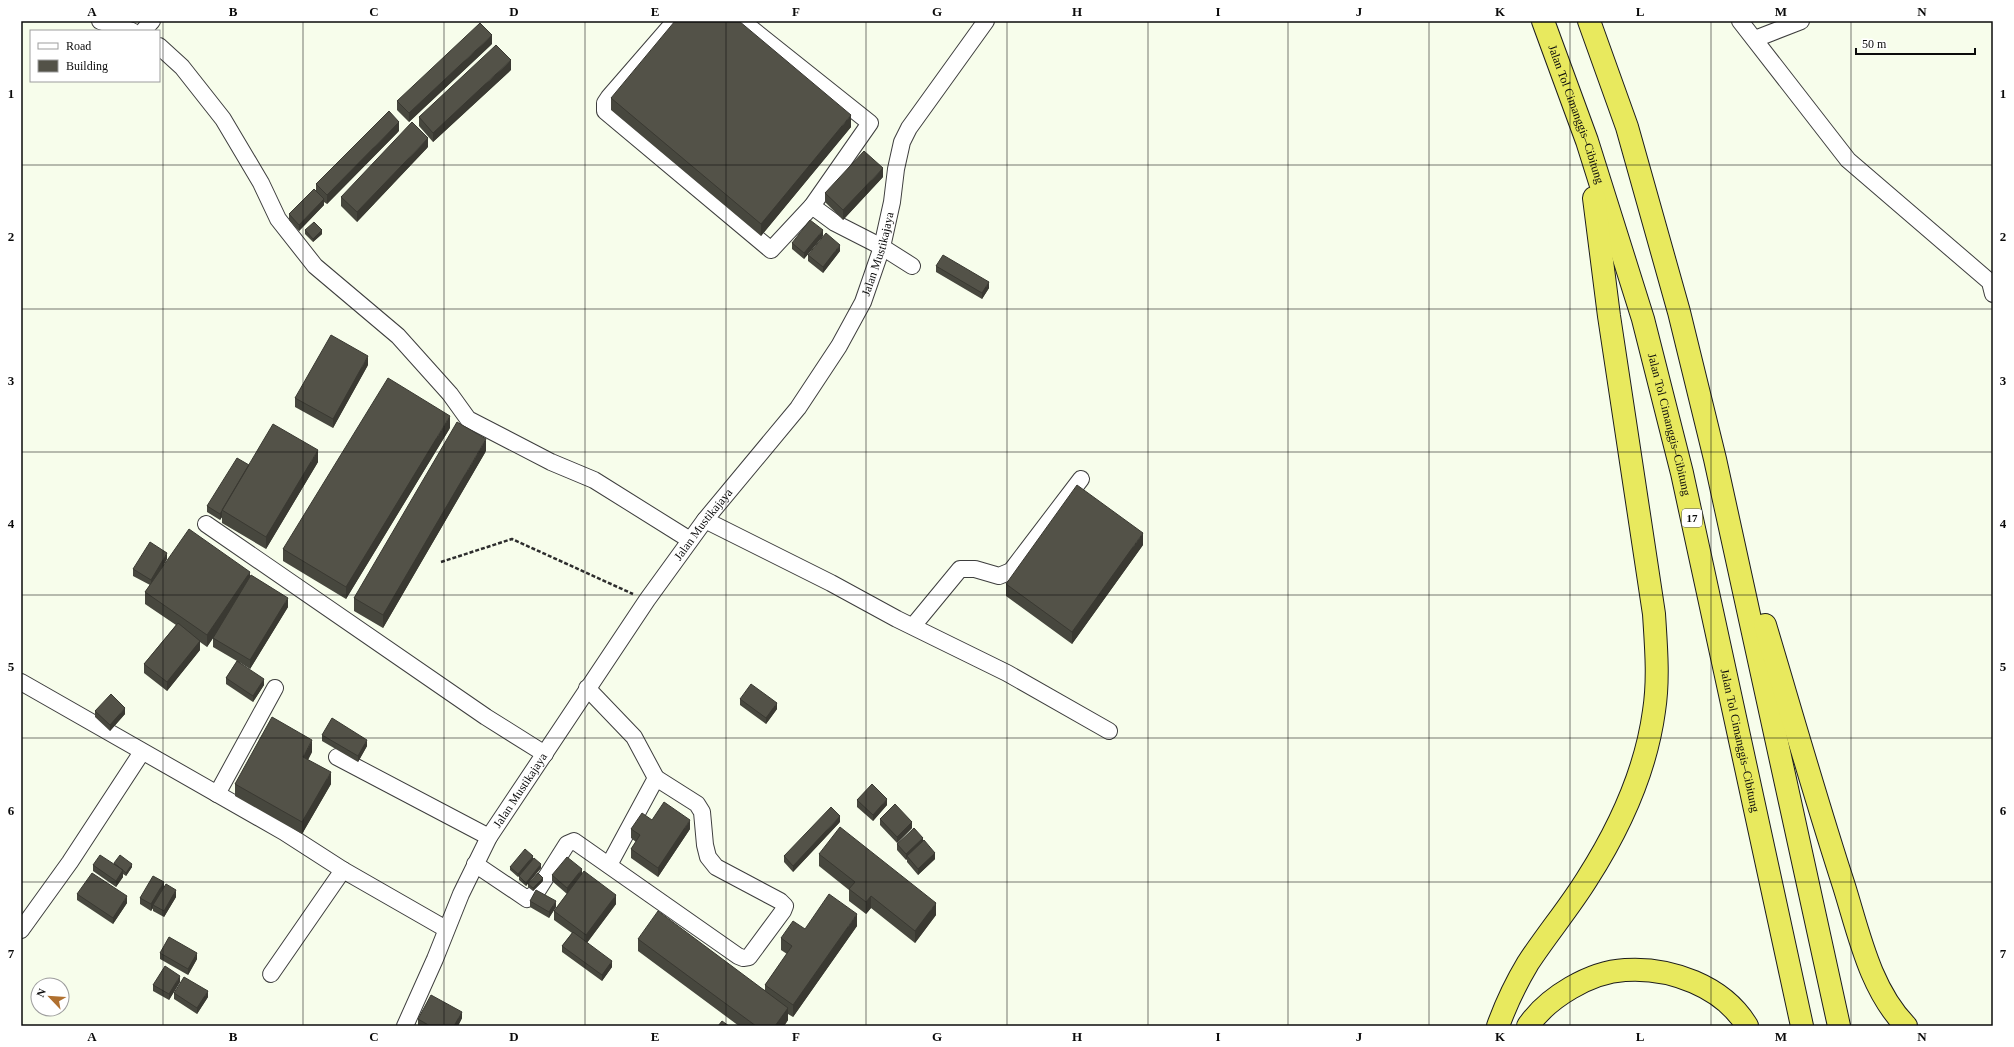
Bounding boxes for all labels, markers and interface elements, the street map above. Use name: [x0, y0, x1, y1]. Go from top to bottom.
text: A: [87, 4, 97, 19]
text: B: [229, 4, 238, 19]
text: C: [369, 4, 379, 19]
text: D: [509, 4, 519, 19]
text: E: [651, 4, 659, 19]
text: F: [792, 4, 800, 19]
text: G: [932, 4, 942, 19]
text: H: [1072, 4, 1082, 19]
text: I: [1215, 4, 1221, 19]
text: J: [1356, 4, 1363, 19]
text: K: [1495, 4, 1506, 19]
text: L: [1636, 4, 1645, 19]
text: M: [1775, 4, 1787, 19]
text: N: [1917, 4, 1927, 19]
legend: [30, 30, 160, 82]
scale bar: [1856, 30, 1975, 56]
text: 50 m: [1862, 37, 1887, 51]
text: Road: [66, 39, 91, 53]
street label: Jalan Tol Cimanggis–Cibitung: [1545, 43, 1607, 185]
text: Building: [66, 59, 108, 73]
text: 1: [8, 86, 14, 101]
text: 1: [2000, 86, 2006, 101]
street label: Jalan Mustikajaya: [859, 210, 897, 298]
text: 2: [8, 229, 14, 244]
text: 2: [2000, 229, 2006, 244]
street label: Jalan Tol Cimanggis–Cibitung: [1645, 352, 1694, 497]
text: 3: [8, 373, 15, 388]
text: 3: [2000, 373, 2007, 388]
street label: Jalan Mustikajaya: [671, 485, 736, 563]
road number: 17: [1682, 509, 1702, 527]
text: 4: [8, 516, 15, 531]
text: 4: [2000, 516, 2007, 531]
text: 5: [8, 659, 15, 674]
text: 5: [2000, 659, 2007, 674]
street label: Jalan Tol Cimanggis–Cibitung: [1718, 667, 1762, 814]
street label: Jalan Mustikajaya: [490, 750, 550, 830]
text: 6: [8, 803, 15, 818]
text: 6: [2000, 803, 2007, 818]
text: 7: [8, 946, 15, 961]
text: 7: [2000, 946, 2007, 961]
north arrow: [30, 977, 70, 1017]
text: N: [34, 987, 48, 999]
text: A: [87, 1029, 97, 1044]
text: B: [229, 1029, 238, 1044]
text: C: [369, 1029, 379, 1044]
text: D: [509, 1029, 519, 1044]
text: E: [651, 1029, 659, 1044]
text: F: [792, 1029, 800, 1044]
text: G: [932, 1029, 942, 1044]
text: H: [1072, 1029, 1082, 1044]
text: I: [1215, 1029, 1221, 1044]
text: J: [1356, 1029, 1363, 1044]
text: K: [1495, 1029, 1506, 1044]
text: L: [1636, 1029, 1645, 1044]
text: M: [1775, 1029, 1787, 1044]
text: N: [1917, 1029, 1927, 1044]

